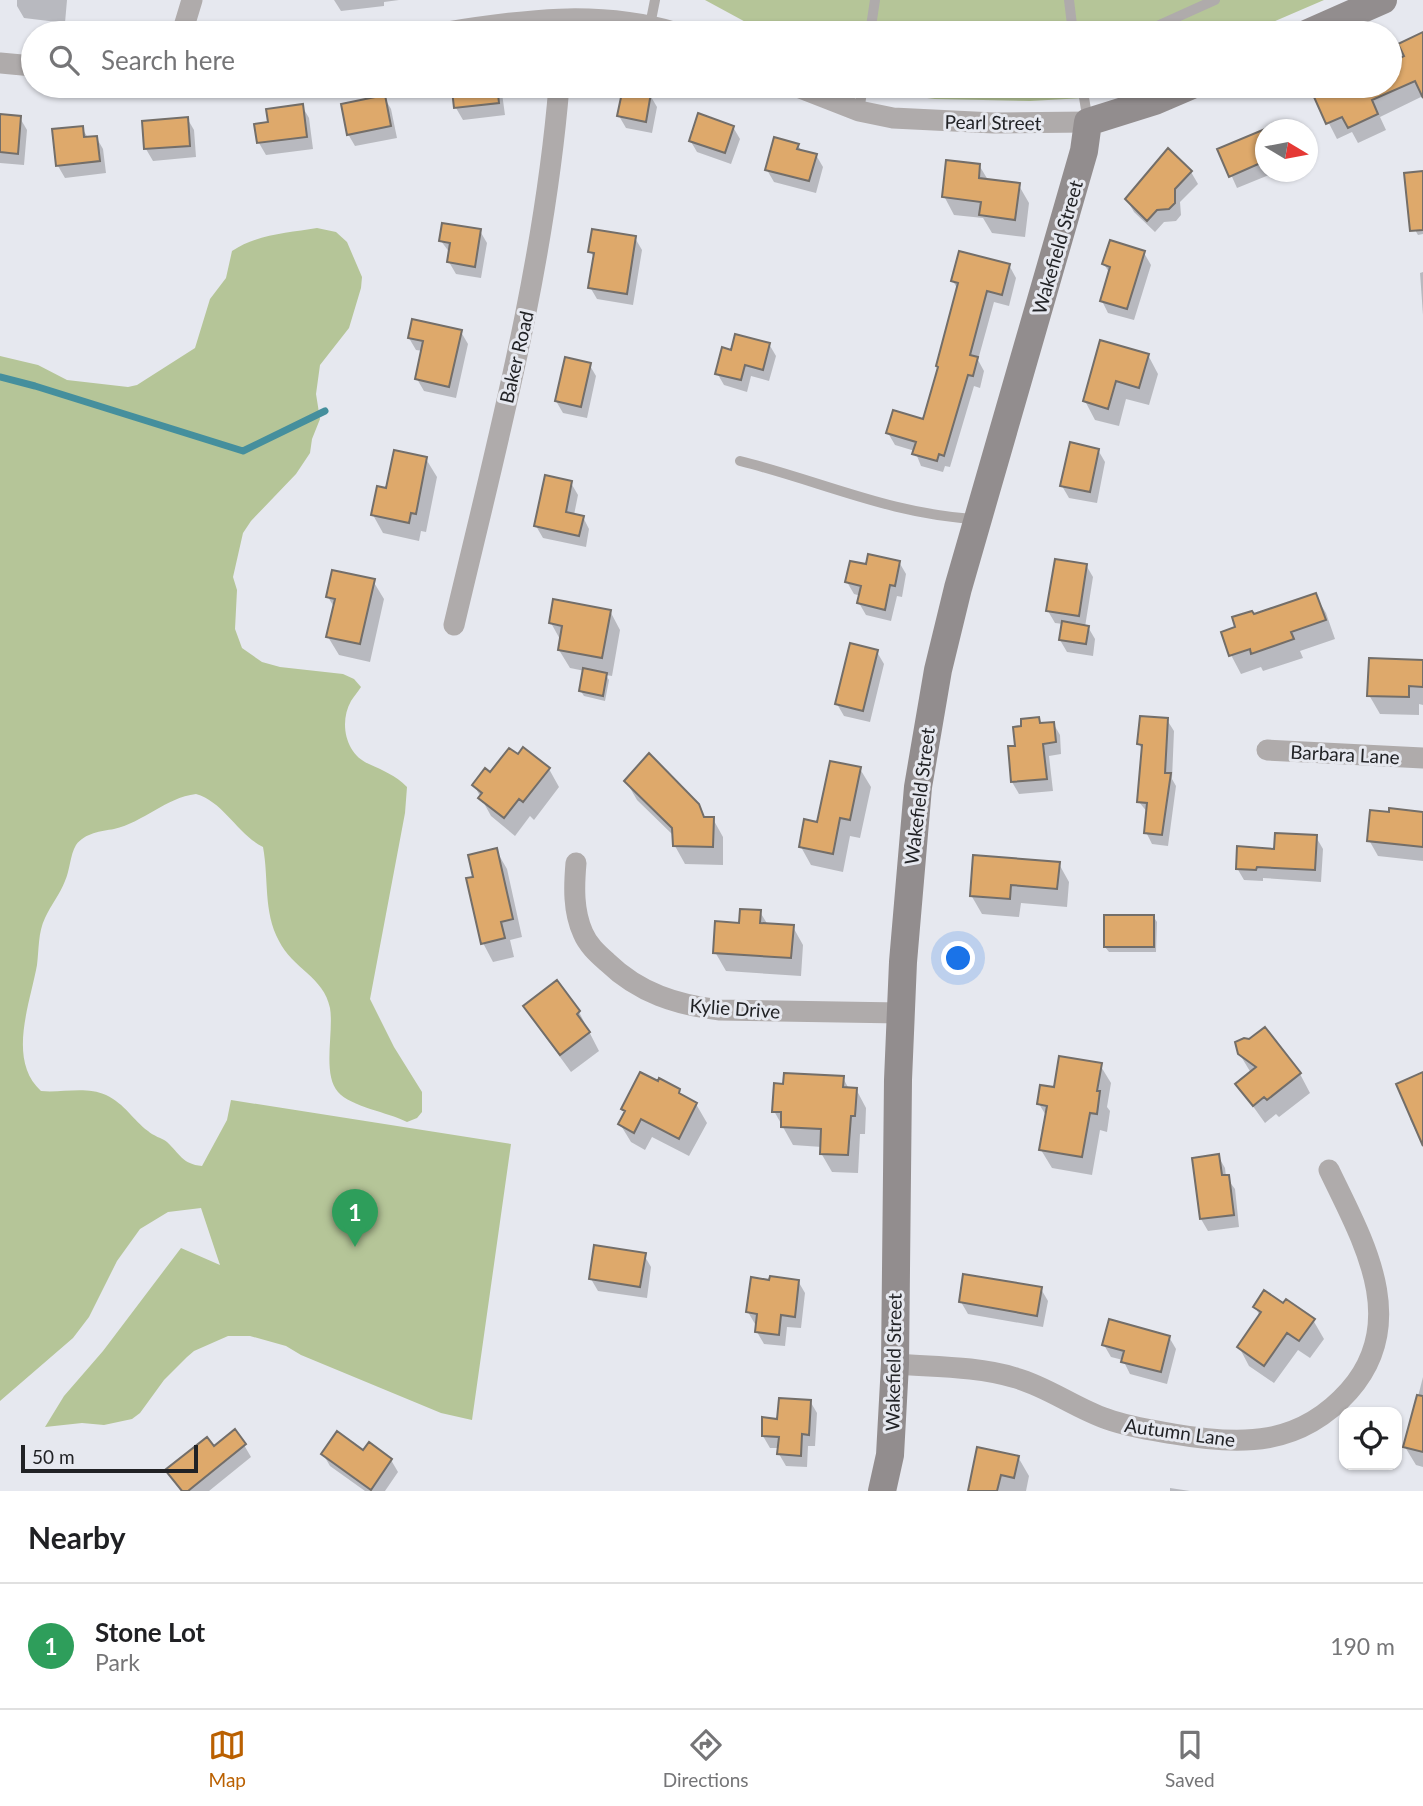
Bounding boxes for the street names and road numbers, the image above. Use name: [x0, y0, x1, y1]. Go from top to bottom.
street label: Pearl Street: [944, 110, 1042, 134]
street label: Wakefield Street: [1027, 177, 1087, 317]
street label: Baker Road: [494, 308, 538, 406]
street label: Wakefield Street: [899, 726, 939, 866]
street label: Barbara Lane: [1290, 740, 1400, 768]
street label: Kylie Drive: [689, 993, 781, 1023]
street label: Wakefield Street: [880, 1293, 906, 1431]
street label: Autumn Lane: [1123, 1413, 1237, 1451]

